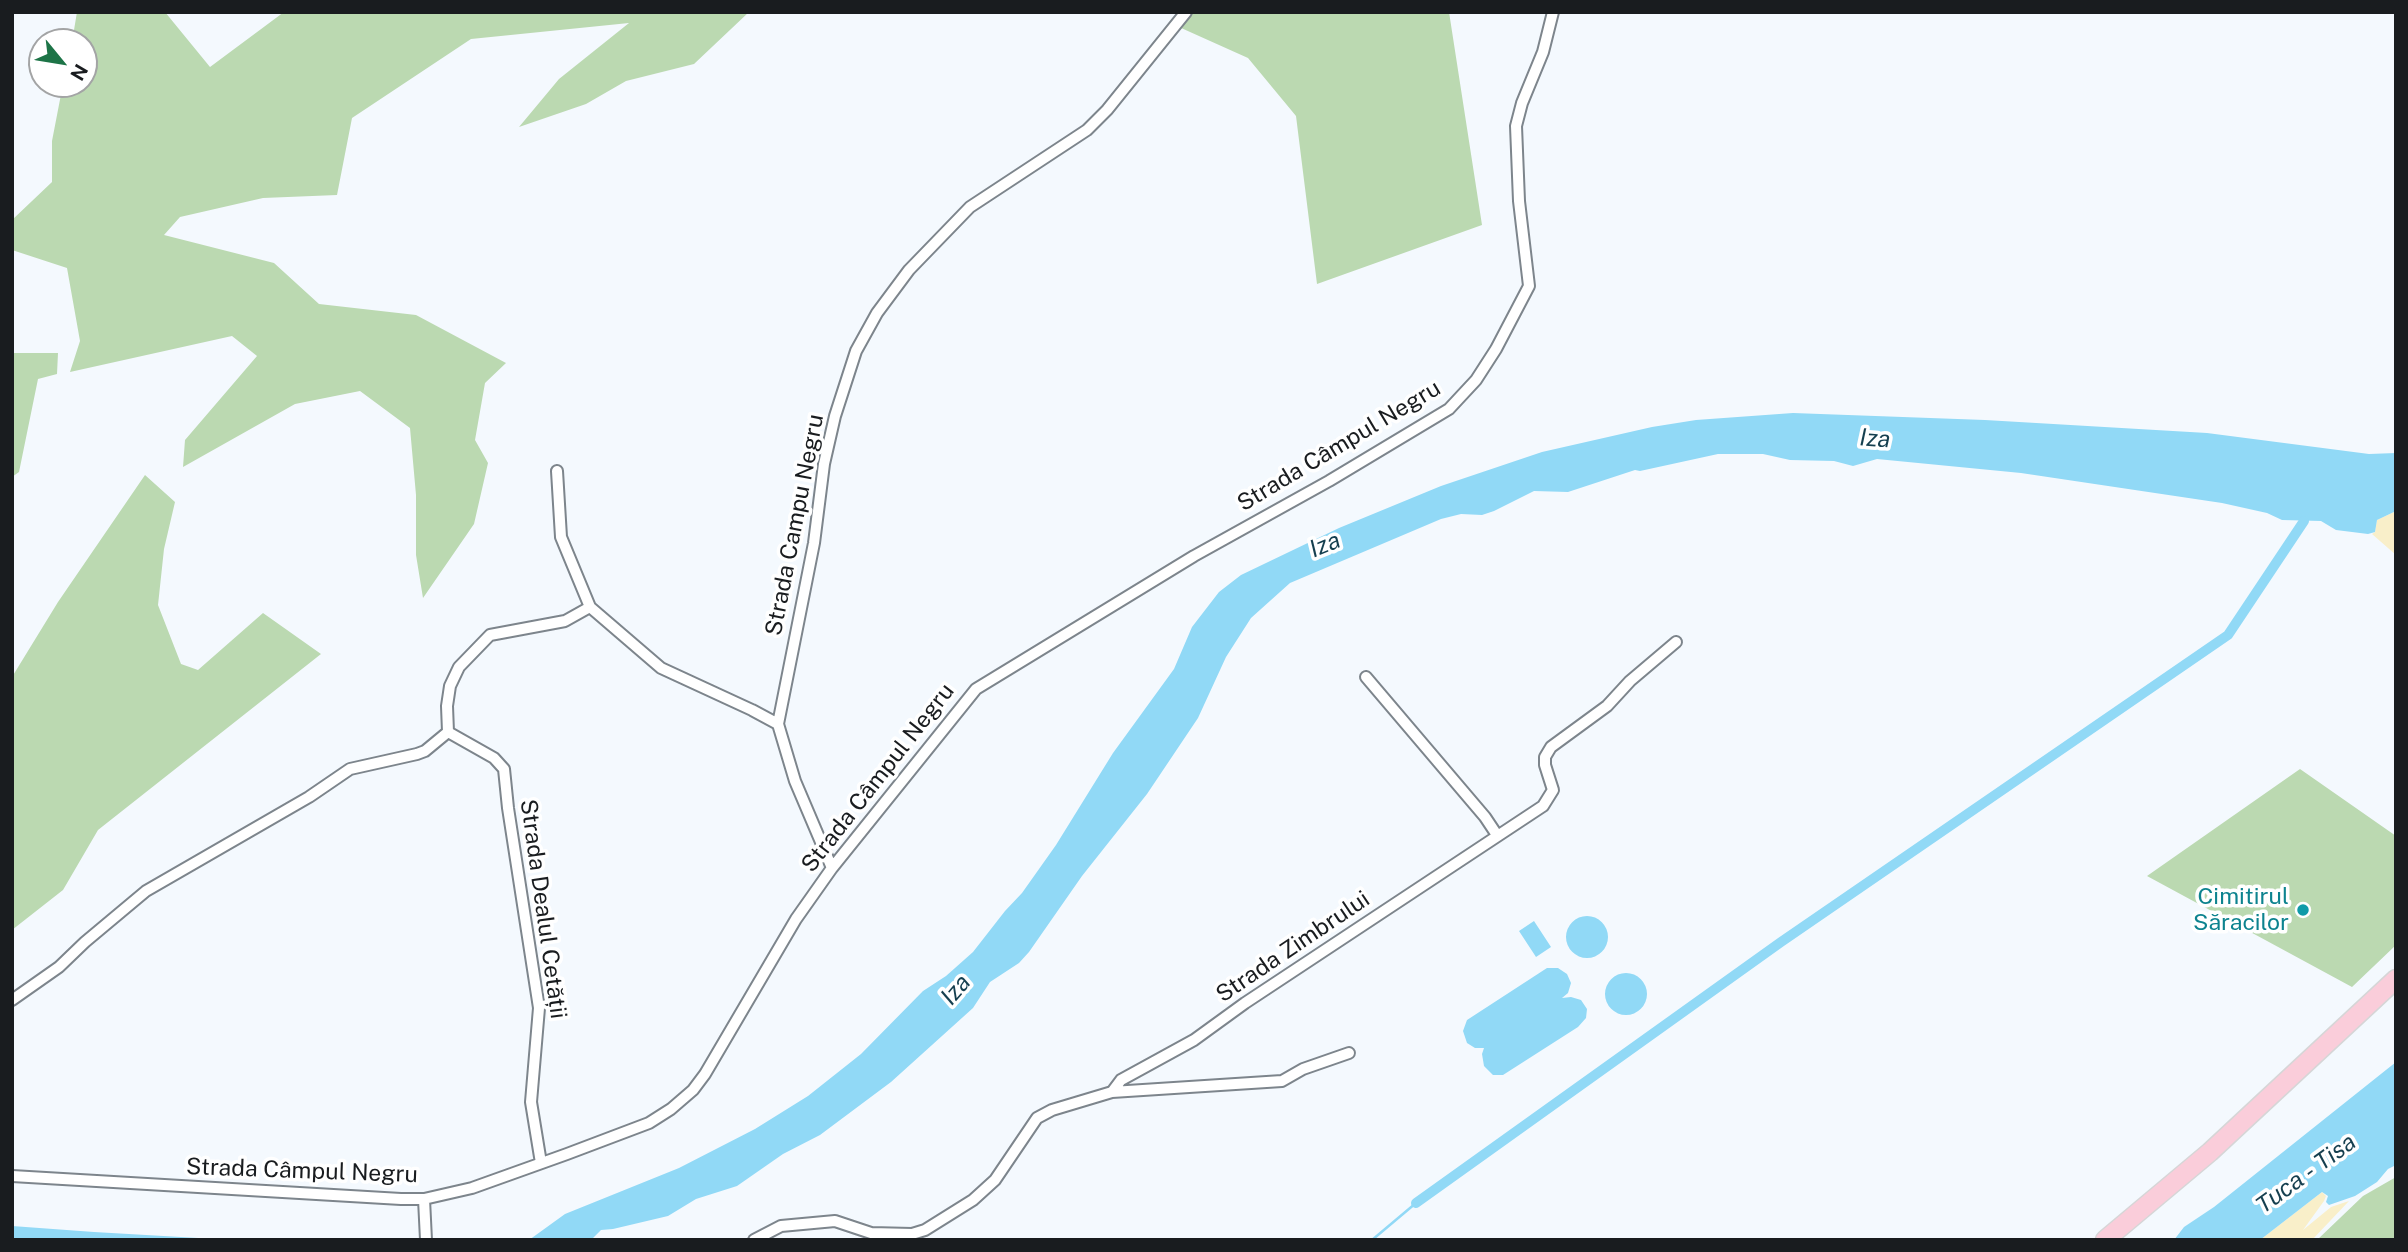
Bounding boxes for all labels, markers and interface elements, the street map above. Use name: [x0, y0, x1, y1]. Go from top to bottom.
north arrow: [28, 28, 98, 98]
text: N: [66, 61, 93, 84]
street label: Strada Câmpul Negru: [1232, 374, 1446, 518]
street label: Strada Campu Negru: [760, 412, 830, 638]
water label: Iza: [1859, 424, 1891, 454]
water label: Iza: [1305, 526, 1345, 564]
street label: Strada Câmpul Negru: [796, 678, 960, 878]
street label: Strada Dealul Cetății: [514, 798, 572, 1020]
place label: Cimitirul Săracilor: [2193, 883, 2289, 937]
street label: Strada Zimbrului: [1211, 885, 1375, 1009]
marker: Cimitirul Săracilor: [2295, 902, 2311, 918]
water label: Iza: [935, 969, 977, 1011]
water label: Тиса - Tisa: [2250, 1128, 2362, 1220]
street label: Strada Câmpul Negru: [186, 1153, 418, 1189]

